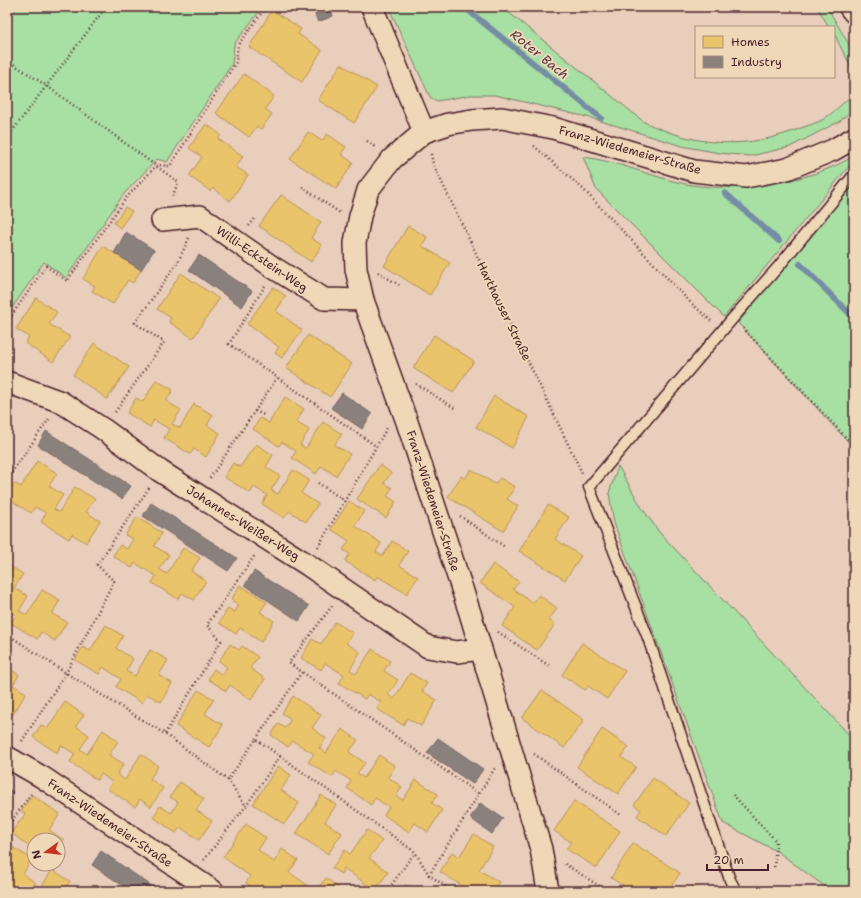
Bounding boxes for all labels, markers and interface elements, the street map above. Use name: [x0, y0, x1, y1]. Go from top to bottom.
water label: Roter Bach: [507, 26, 572, 83]
legend: [695, 26, 835, 78]
text: Homes: [731, 34, 770, 50]
text: Industry: [731, 54, 782, 70]
street label: Franz-Wiedemeier-Straße: [557, 122, 703, 178]
street label: Willi-Eckstein-Weg: [213, 222, 311, 296]
street label: Harthauser Straße: [473, 259, 535, 363]
street label: Franz-Wiedemeier-Straße: [403, 428, 463, 574]
street label: Johannes-Weißer-Weg: [183, 482, 303, 564]
street label: Franz-Wiedemeier-Straße: [44, 775, 176, 871]
north arrow: [26, 832, 66, 872]
scale bar: [707, 846, 768, 872]
text: N: [28, 848, 45, 861]
text: 20 m: [713, 852, 744, 868]

